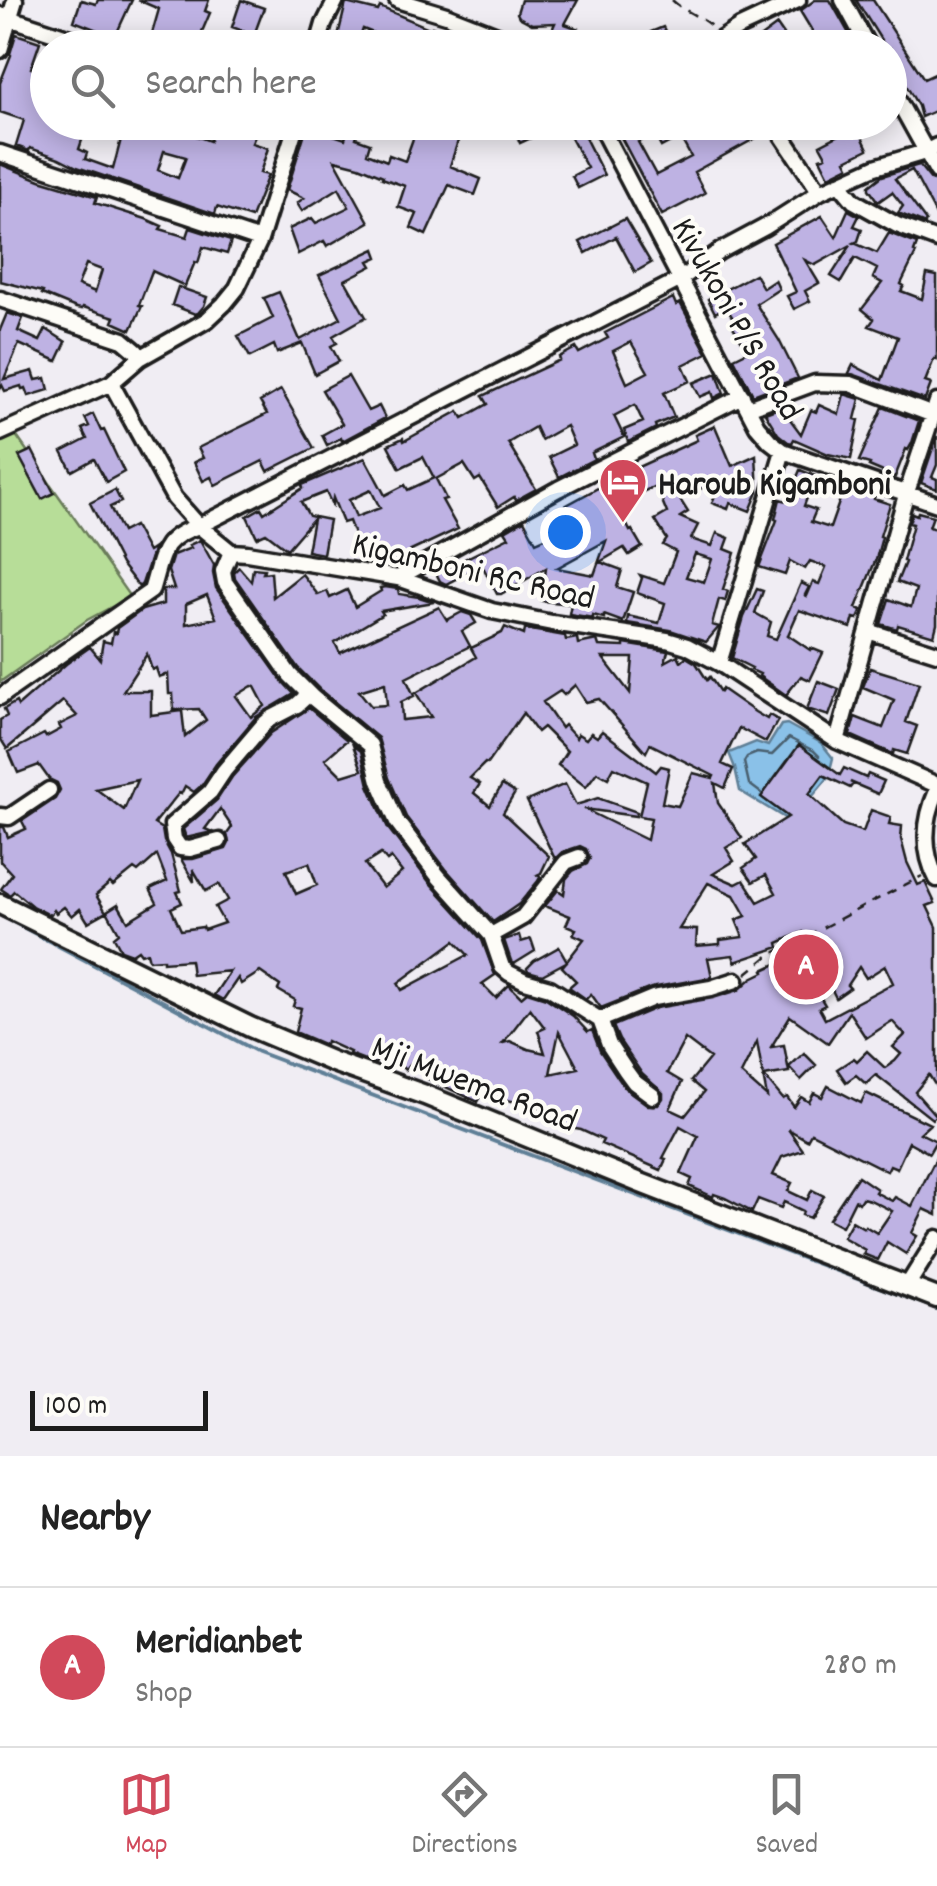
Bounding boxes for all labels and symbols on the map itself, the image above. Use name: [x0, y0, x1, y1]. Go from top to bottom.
street label: Kivukoni P/S Road: [656, 209, 813, 432]
hotel icon: Haroub Kigamboni: [597, 456, 649, 524]
place label: Haroub Kigamboni: [658, 462, 891, 512]
your location: [540, 507, 591, 558]
street label: Kigamboni RC Road: [347, 522, 599, 626]
pin: A: [774, 930, 838, 1004]
street label: Mji Mwema Road: [363, 1025, 583, 1149]
scale bar: [30, 1386, 208, 1430]

